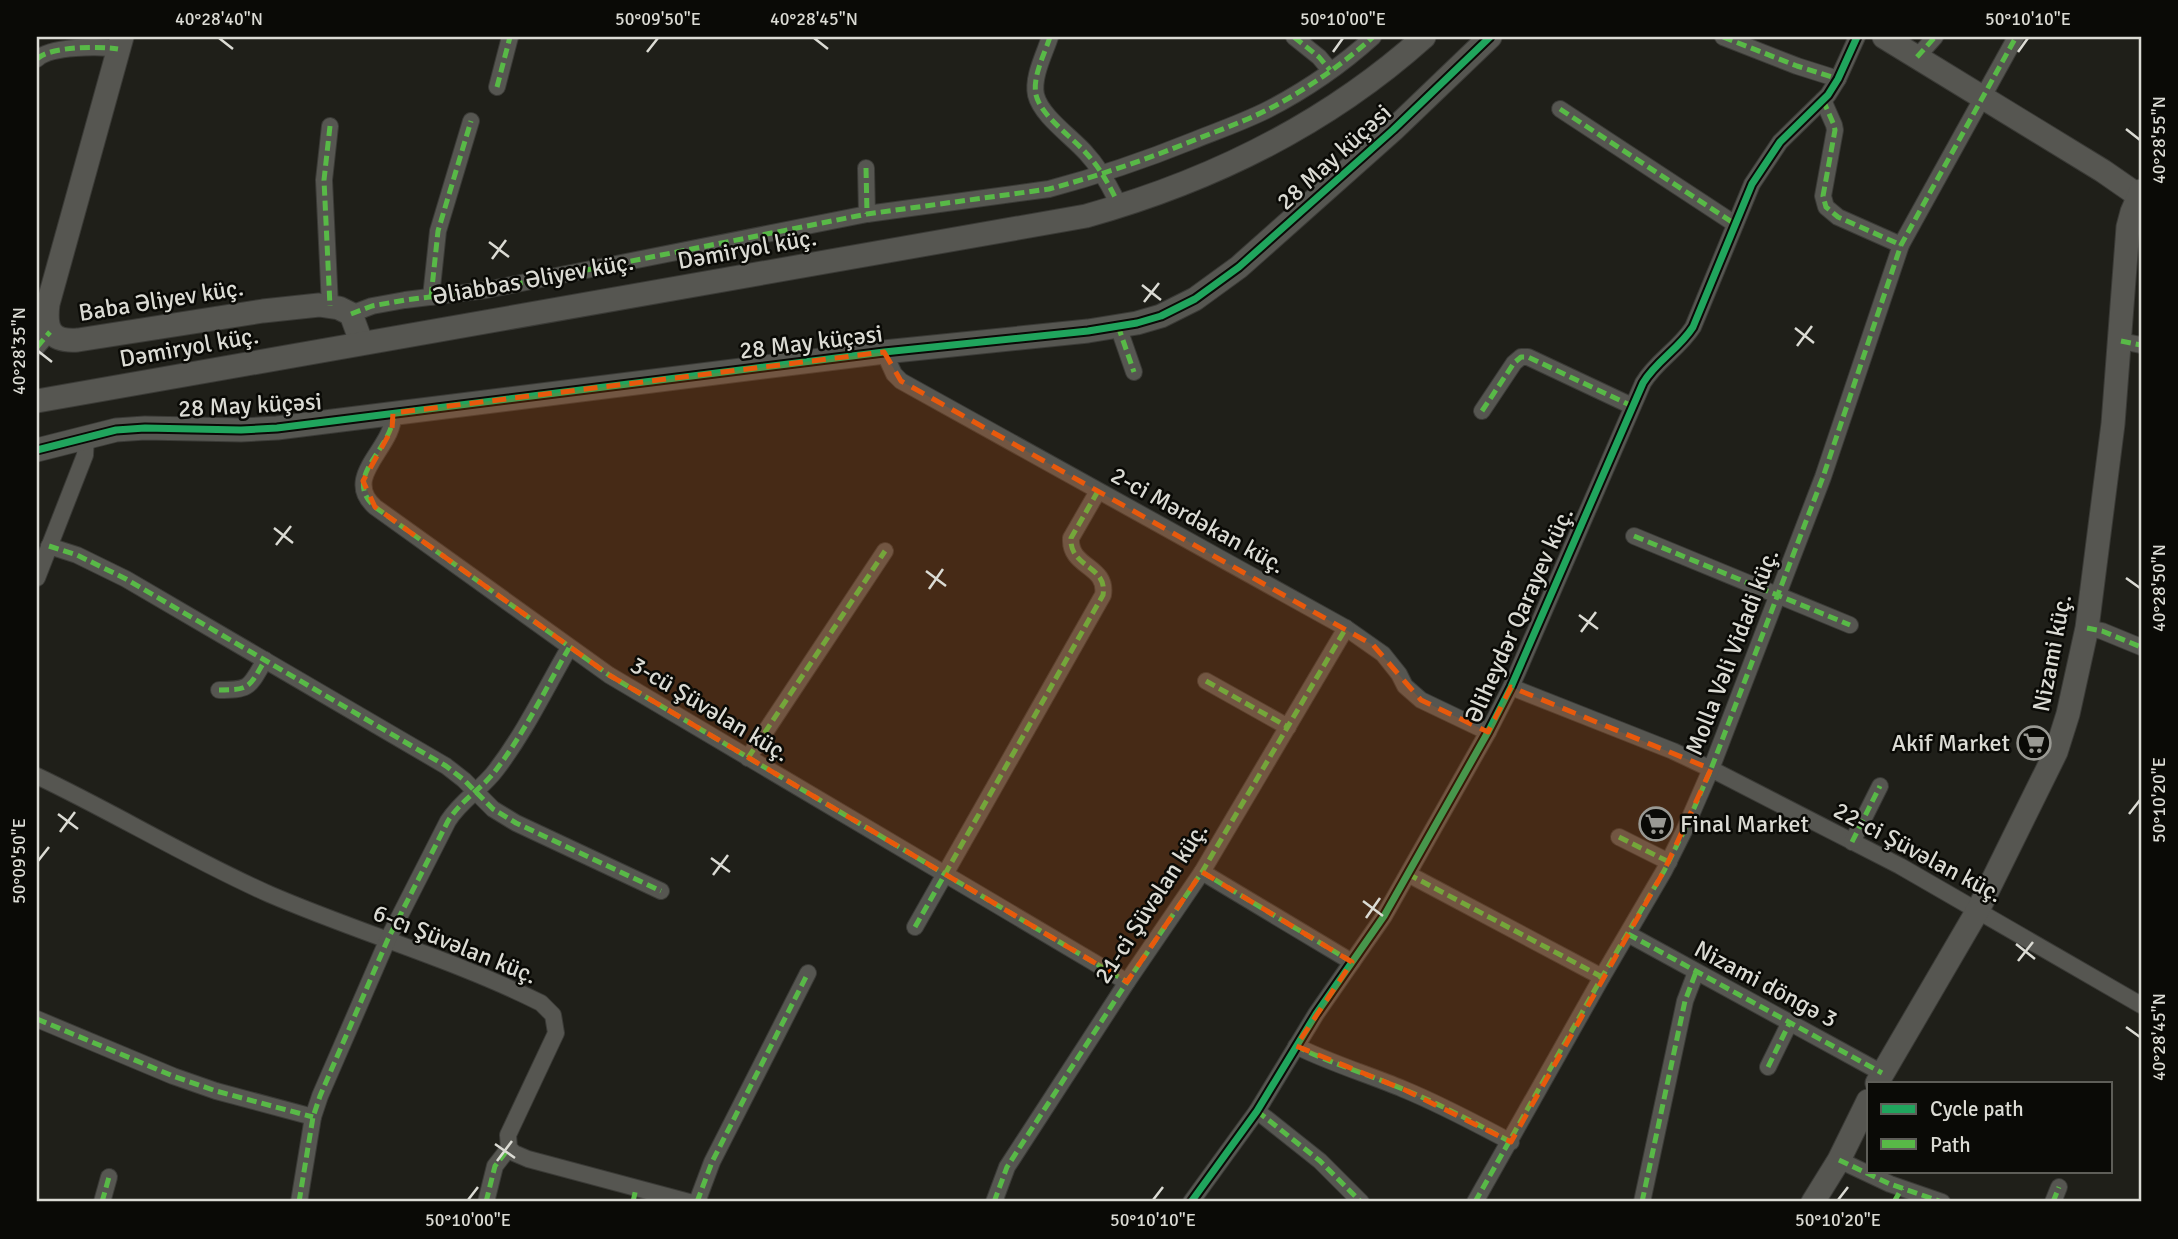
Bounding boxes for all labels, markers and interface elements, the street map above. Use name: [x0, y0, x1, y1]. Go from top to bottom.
text: 40°28'40"N: [175, 8, 263, 30]
text: 50°09'50"E: [615, 8, 701, 30]
text: 40°28'45"N: [770, 8, 858, 30]
text: 50°10'00"E: [1300, 8, 1386, 30]
text: 50°10'10"E: [1985, 8, 2071, 30]
text: 40°28'55"N: [2148, 96, 2170, 184]
street label: 28 May küçəsi: [1270, 98, 1398, 216]
street label: Dəmiryol küç.: [675, 222, 819, 276]
street label: Əliabbas Əliyev küç.: [430, 247, 636, 311]
street label: Baba Əliyev küç.: [76, 272, 246, 328]
text: 40°28'35"N: [8, 307, 30, 395]
street label: 28 May küçəsi: [738, 318, 884, 366]
street label: Dəmiryol küç.: [117, 320, 261, 374]
street label: 28 May küçəsi: [177, 386, 323, 424]
street label: 2-ci Mərdəkan küç.: [1106, 460, 1290, 580]
street label: Əliheydər Qarayev küç.: [1458, 503, 1580, 727]
text: 40°28'50"N: [2148, 544, 2170, 632]
street label: Molla Vəli Vidadi küç.: [1679, 545, 1785, 759]
street label: Nizami küç.: [2026, 592, 2078, 714]
street label: 3-cü Şüvəlan küç.: [625, 650, 795, 768]
supermarket icon: Akif Market: [2015, 724, 2053, 762]
place label: Akif Market: [1891, 728, 2010, 758]
text: 50°10'20"E: [2148, 757, 2170, 843]
street label: 22-ci Şüvəlan küç.: [1828, 795, 2008, 909]
supermarket icon: Final Market: [1637, 805, 1675, 843]
place label: Final Market: [1680, 809, 1809, 839]
street label: 21-ci Şüvəlan küç.: [1088, 817, 1214, 989]
text: 50°09'50"E: [8, 818, 30, 904]
street label: 6-cı Şüvəlan küç.: [369, 898, 541, 990]
street label: Nizami döngə 3: [1689, 934, 1843, 1034]
text: 40°28'45"N: [2148, 993, 2170, 1081]
legend: [1867, 1082, 2112, 1172]
text: Cycle path: [1930, 1096, 2024, 1122]
text: Path: [1930, 1132, 1971, 1158]
text: 50°10'00"E: [425, 1209, 511, 1231]
text: 50°10'10"E: [1110, 1209, 1196, 1231]
text: 50°10'20"E: [1795, 1209, 1881, 1231]

